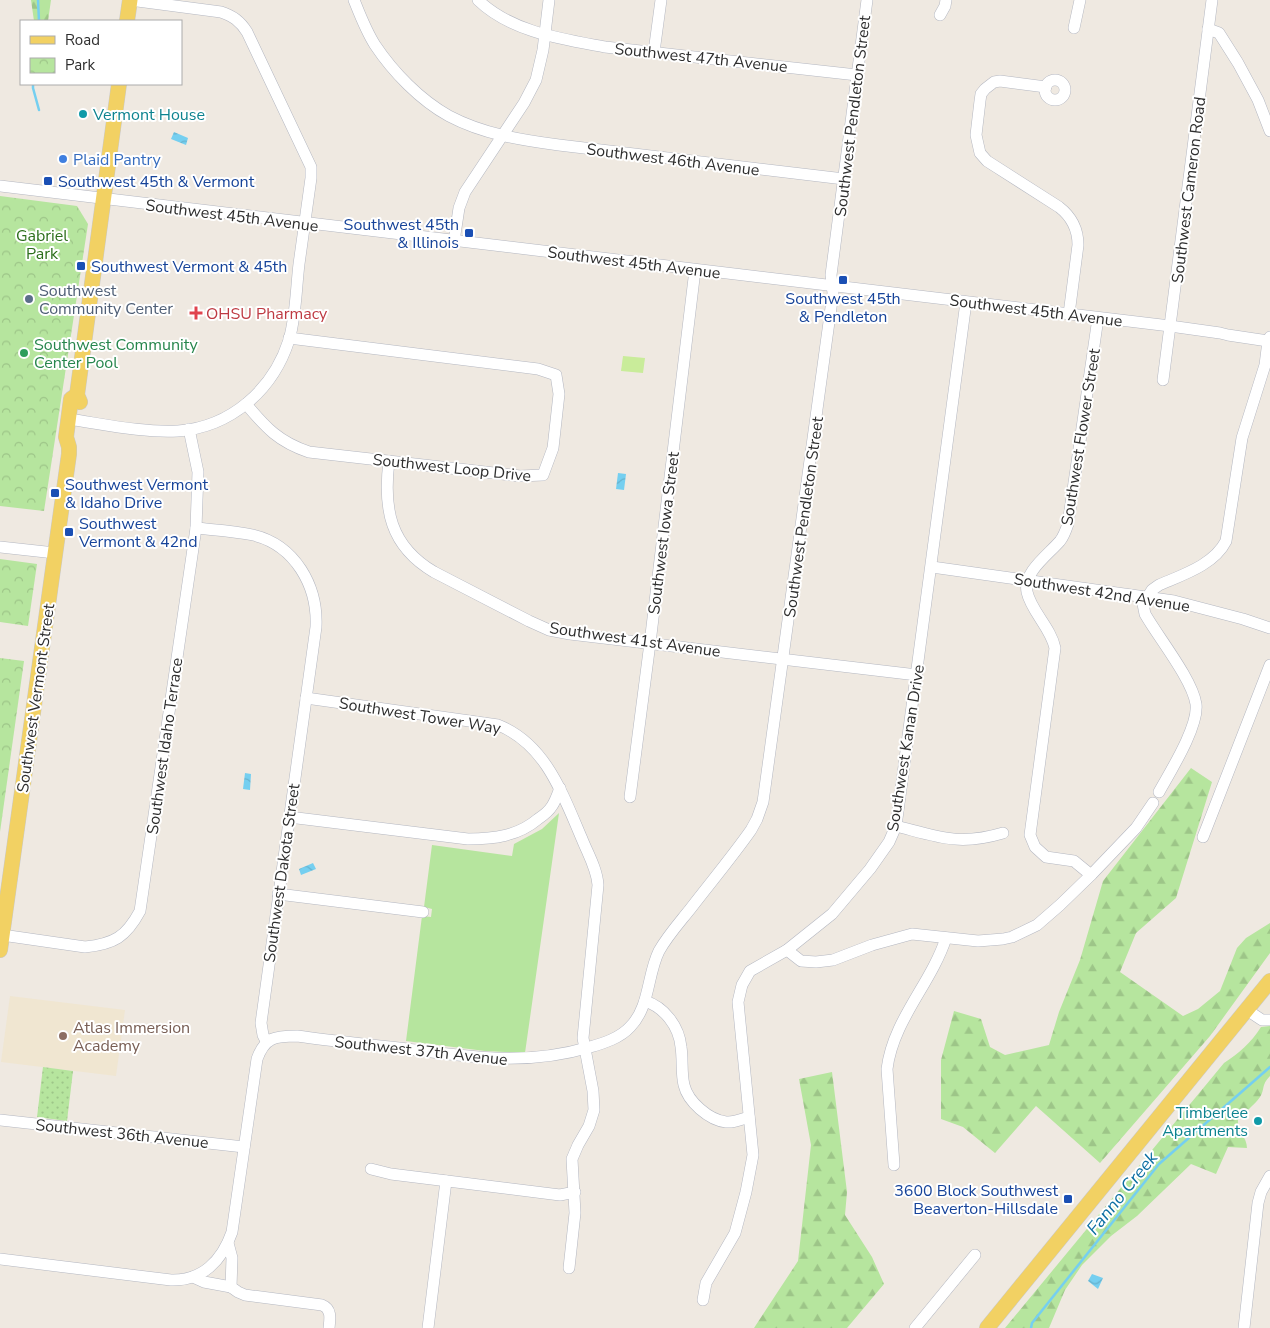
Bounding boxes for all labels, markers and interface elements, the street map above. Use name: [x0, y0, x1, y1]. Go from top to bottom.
street label: Southwest Pendleton Street: [830, 14, 876, 218]
legend: [20, 20, 182, 85]
text: Road: [65, 30, 100, 50]
street label: Southwest 47th Avenue: [613, 38, 789, 78]
text: Park: [65, 55, 95, 75]
street label: Southwest Cameron Road: [1167, 96, 1211, 285]
place label: Vermont House: [92, 104, 205, 126]
marker: Vermont House: [77, 108, 89, 120]
street label: Southwest 46th Avenue: [585, 138, 761, 182]
place label: Plaid Pantry: [73, 149, 162, 171]
marker: Plaid Pantry: [57, 153, 69, 165]
place label: Southwest 45th & Vermont: [58, 171, 255, 193]
marker: Southwest 45th & Vermont: [42, 175, 54, 187]
street label: Southwest 45th Avenue: [144, 194, 320, 238]
place label: Southwest 45th & Illinois: [344, 214, 459, 254]
park label: Gabriel Park: [16, 225, 68, 265]
marker: Southwest 45th & Illinois: [463, 227, 475, 239]
street label: Southwest 45th Avenue: [546, 241, 722, 285]
place label: Southwest Vermont & 45th: [91, 256, 287, 278]
marker: Southwest Vermont & 45th: [75, 260, 87, 272]
marker: Southwest 45th & Pendleton: [837, 274, 849, 286]
place label: Southwest Community Center: [39, 280, 173, 320]
place label: Southwest 45th & Pendleton: [785, 288, 901, 328]
street label: Southwest 45th Avenue: [948, 289, 1124, 333]
marker: Southwest Community Center: [23, 293, 35, 305]
place label: OHSU Pharmacy: [206, 303, 328, 325]
marker: OHSU Pharmacy: [190, 307, 202, 319]
place label: Southwest Community Center Pool: [34, 334, 198, 374]
marker: Southwest Community Center Pool: [18, 347, 30, 359]
street label: Southwest Flower Street: [1056, 347, 1106, 527]
street label: Southwest Pendleton Street: [779, 415, 829, 619]
street label: Southwest Loop Drive: [372, 449, 532, 487]
street label: Southwest Iowa Street: [643, 450, 685, 616]
place label: Southwest Vermont & Idaho Drive: [65, 474, 209, 514]
marker: Southwest Vermont & Idaho Drive: [49, 487, 61, 499]
place label: Southwest Vermont & 42nd: [78, 513, 198, 553]
marker: Southwest Vermont & 42nd: [63, 526, 75, 538]
street label: Southwest 42nd Avenue: [1012, 568, 1191, 618]
street label: Southwest Vermont Street: [12, 602, 60, 794]
street label: Southwest 41st Avenue: [548, 617, 722, 663]
street label: Southwest Idaho Terrace: [142, 656, 188, 836]
street label: Southwest Kanan Drive: [882, 663, 930, 833]
street label: Southwest Tower Way: [337, 692, 503, 740]
street label: Southwest Dakota Street: [259, 782, 305, 964]
place label: Atlas Immersion Academy: [73, 1017, 190, 1057]
marker: Atlas Immersion Academy: [57, 1030, 69, 1042]
street label: Southwest 37th Avenue: [333, 1031, 509, 1071]
place label: Timberlee Apartments: [1162, 1102, 1248, 1142]
street label: Southwest 36th Avenue: [34, 1114, 210, 1154]
marker: Timberlee Apartments: [1252, 1115, 1264, 1127]
water label: Fanno Creek: [1081, 1146, 1164, 1240]
place label: 3600 Block Southwest Beaverton-Hillsdale: [894, 1180, 1058, 1220]
marker: 3600 Block Southwest Beaverton-Hillsdale: [1062, 1193, 1074, 1205]

